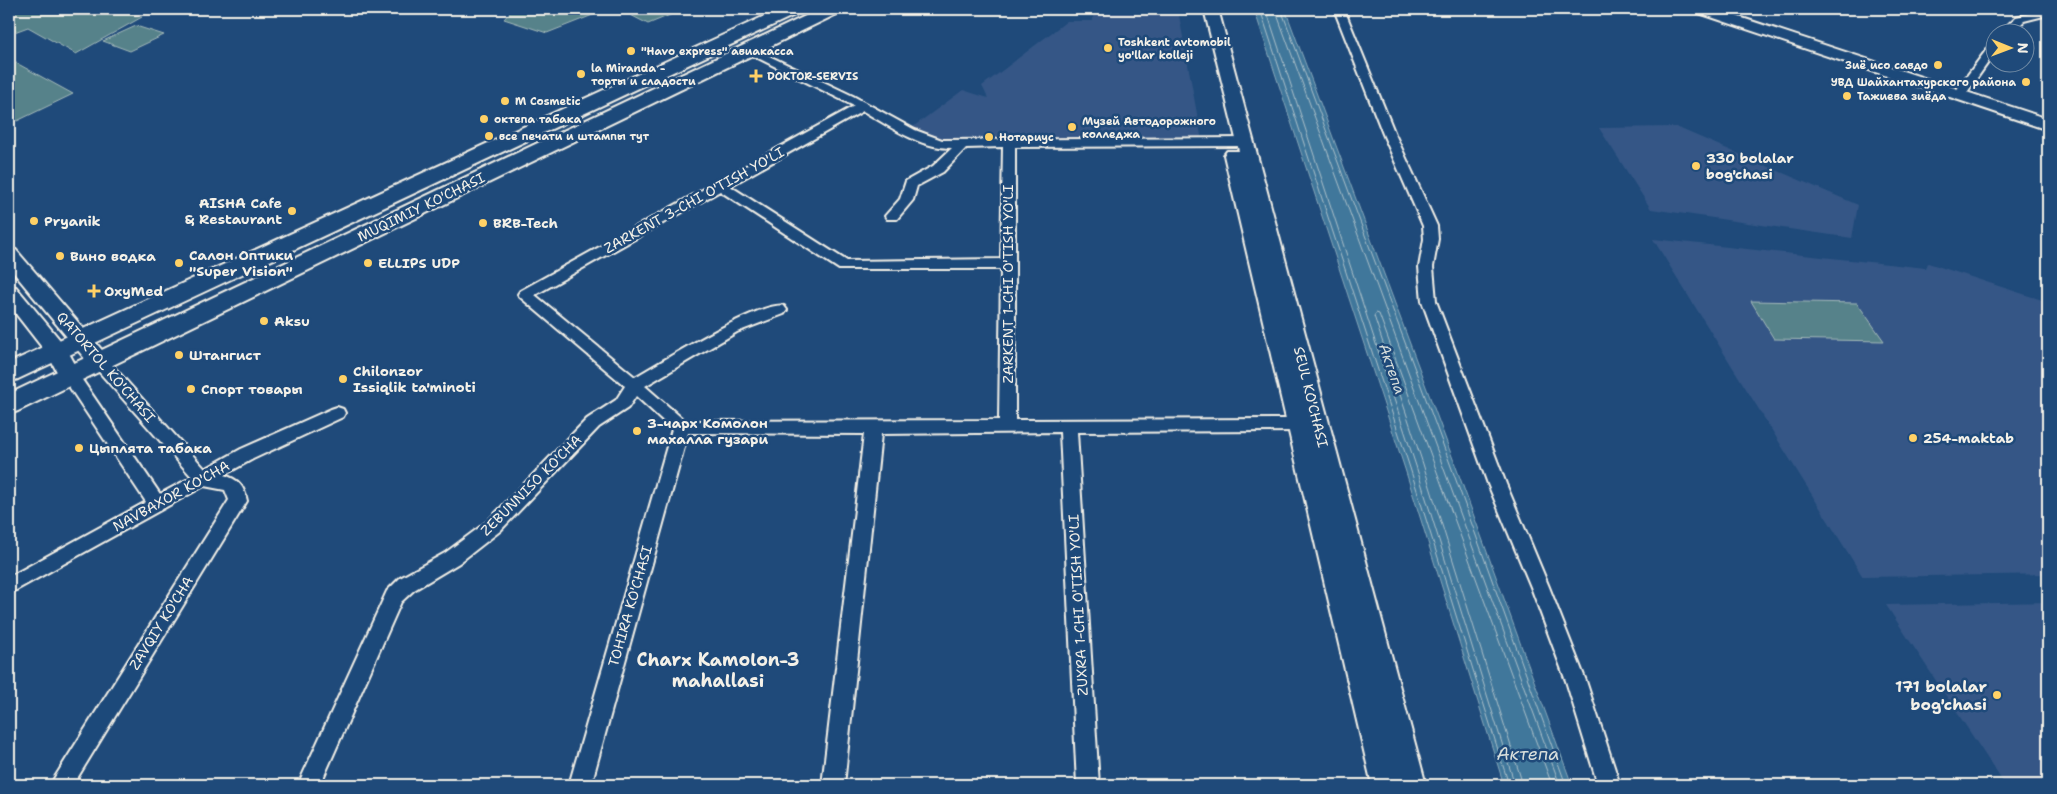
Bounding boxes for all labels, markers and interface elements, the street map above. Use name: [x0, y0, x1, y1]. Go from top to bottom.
north arrow: [1984, 22, 2034, 72]
place label: Toshkent avtomobil yo'llar kolleji: [1118, 35, 1231, 63]
marker: Toshkent avtomobil yo'llar kolleji: [1102, 42, 1114, 54]
text: N: [2014, 43, 2032, 54]
place label: "Havo express" авиакасса: [641, 44, 794, 59]
marker: "Havo express" авиакасса: [625, 45, 637, 57]
place label: Зиё исо савдо: [1845, 58, 1928, 73]
marker: Зиё исо савдо: [1932, 59, 1944, 71]
place label: la Miranda - торты и сладости: [591, 61, 696, 89]
marker: la Miranda - торты и сладости: [575, 68, 587, 80]
marker: DOKTOR-SERVIS: [749, 69, 763, 83]
place label: DOKTOR-SERVIS: [767, 69, 858, 84]
place label: УВД Шайхантахурского района: [1831, 75, 2016, 90]
marker: УВД Шайхантахурского района: [2020, 76, 2032, 88]
place label: Тажиева зиёда: [1857, 89, 1947, 104]
marker: Тажиева зиёда: [1841, 90, 1853, 102]
place label: M Cosmetic: [515, 94, 581, 109]
marker: M Cosmetic: [499, 95, 511, 107]
place label: октепа табака: [494, 112, 582, 127]
marker: октепа табака: [478, 113, 490, 125]
place label: Музей Автодорожного колледжа: [1082, 114, 1216, 142]
marker: Музей Автодорожного колледжа: [1066, 121, 1078, 133]
place label: все печати и штампы тут: [499, 129, 650, 144]
marker: все печати и штампы тут: [483, 130, 495, 142]
place label: Нотариус: [999, 130, 1054, 145]
marker: Нотариус: [983, 131, 995, 143]
street label: ZARKENT 3-CHI O'TISH YO'LI: [601, 143, 787, 257]
place label: 330 bolalar bog'chasi: [1706, 149, 1794, 183]
marker: 330 bolalar bog'chasi: [1690, 160, 1702, 172]
street label: MUQIMIY KO'CHASI: [354, 168, 488, 246]
street label: ZARKENT 1-CHI O'TISH YO'LI: [999, 184, 1017, 384]
place label: AISHA Cafe & Restaurant: [185, 194, 282, 228]
marker: AISHA Cafe & Restaurant: [286, 205, 298, 217]
place label: Pryanik: [44, 212, 101, 230]
place label: BRB-Tech: [493, 214, 558, 232]
marker: Pryanik: [28, 215, 40, 227]
marker: BRB-Tech: [477, 217, 489, 229]
place label: Салон Оптики "Super Vision": [189, 246, 294, 280]
place label: Вино водка: [70, 247, 156, 265]
marker: Вино водка: [54, 250, 66, 262]
place label: ELLIPS UDP: [378, 254, 460, 272]
marker: Салон Оптики "Super Vision": [173, 257, 185, 269]
marker: ELLIPS UDP: [362, 257, 374, 269]
place label: OxyMed: [104, 282, 164, 300]
marker: OxyMed: [88, 285, 100, 297]
street label: QATORTOL KO'CHASI: [53, 308, 159, 427]
place label: Aksu: [274, 312, 310, 330]
marker: Aksu: [258, 315, 270, 327]
water label: Актепа: [1374, 341, 1410, 397]
street label: SEUL KO'CHASI: [1290, 345, 1332, 450]
place label: Штангист: [189, 346, 262, 364]
marker: Штангист: [173, 349, 185, 361]
place label: Chilonzor Issiqlik ta'minoti: [353, 362, 476, 396]
marker: Chilonzor Issiqlik ta'minoti: [337, 373, 349, 385]
place label: Спорт товары: [201, 380, 303, 398]
marker: Спорт товары: [185, 383, 197, 395]
place label: 3-чарх Комолон махалла гузари: [647, 414, 768, 448]
marker: 3-чарх Комолон махалла гузари: [631, 425, 643, 437]
place label: 254-maktab: [1923, 429, 2014, 447]
street label: ZEBUNNISO KO'CHA: [477, 431, 585, 539]
marker: 254-maktab: [1907, 432, 1919, 444]
place label: Цыплята табака: [89, 439, 212, 457]
marker: Цыплята табака: [73, 442, 85, 454]
street label: NAVBAXOR KO'CHA: [109, 456, 233, 536]
street label: ZUXRA 1-CHI O'TISH YO'LI: [1064, 514, 1092, 696]
street label: TOHIRA KO'CHASI: [604, 543, 656, 669]
street label: ZAVQIY KO'CHA: [125, 573, 197, 673]
district label: Charx Kamolon-3 mahallasi: [637, 648, 799, 693]
place label: 171 bolalar bog'chasi: [1895, 676, 1987, 715]
marker: 171 bolalar bog'chasi: [1991, 689, 2003, 701]
water label: Актепа: [1497, 742, 1559, 766]

